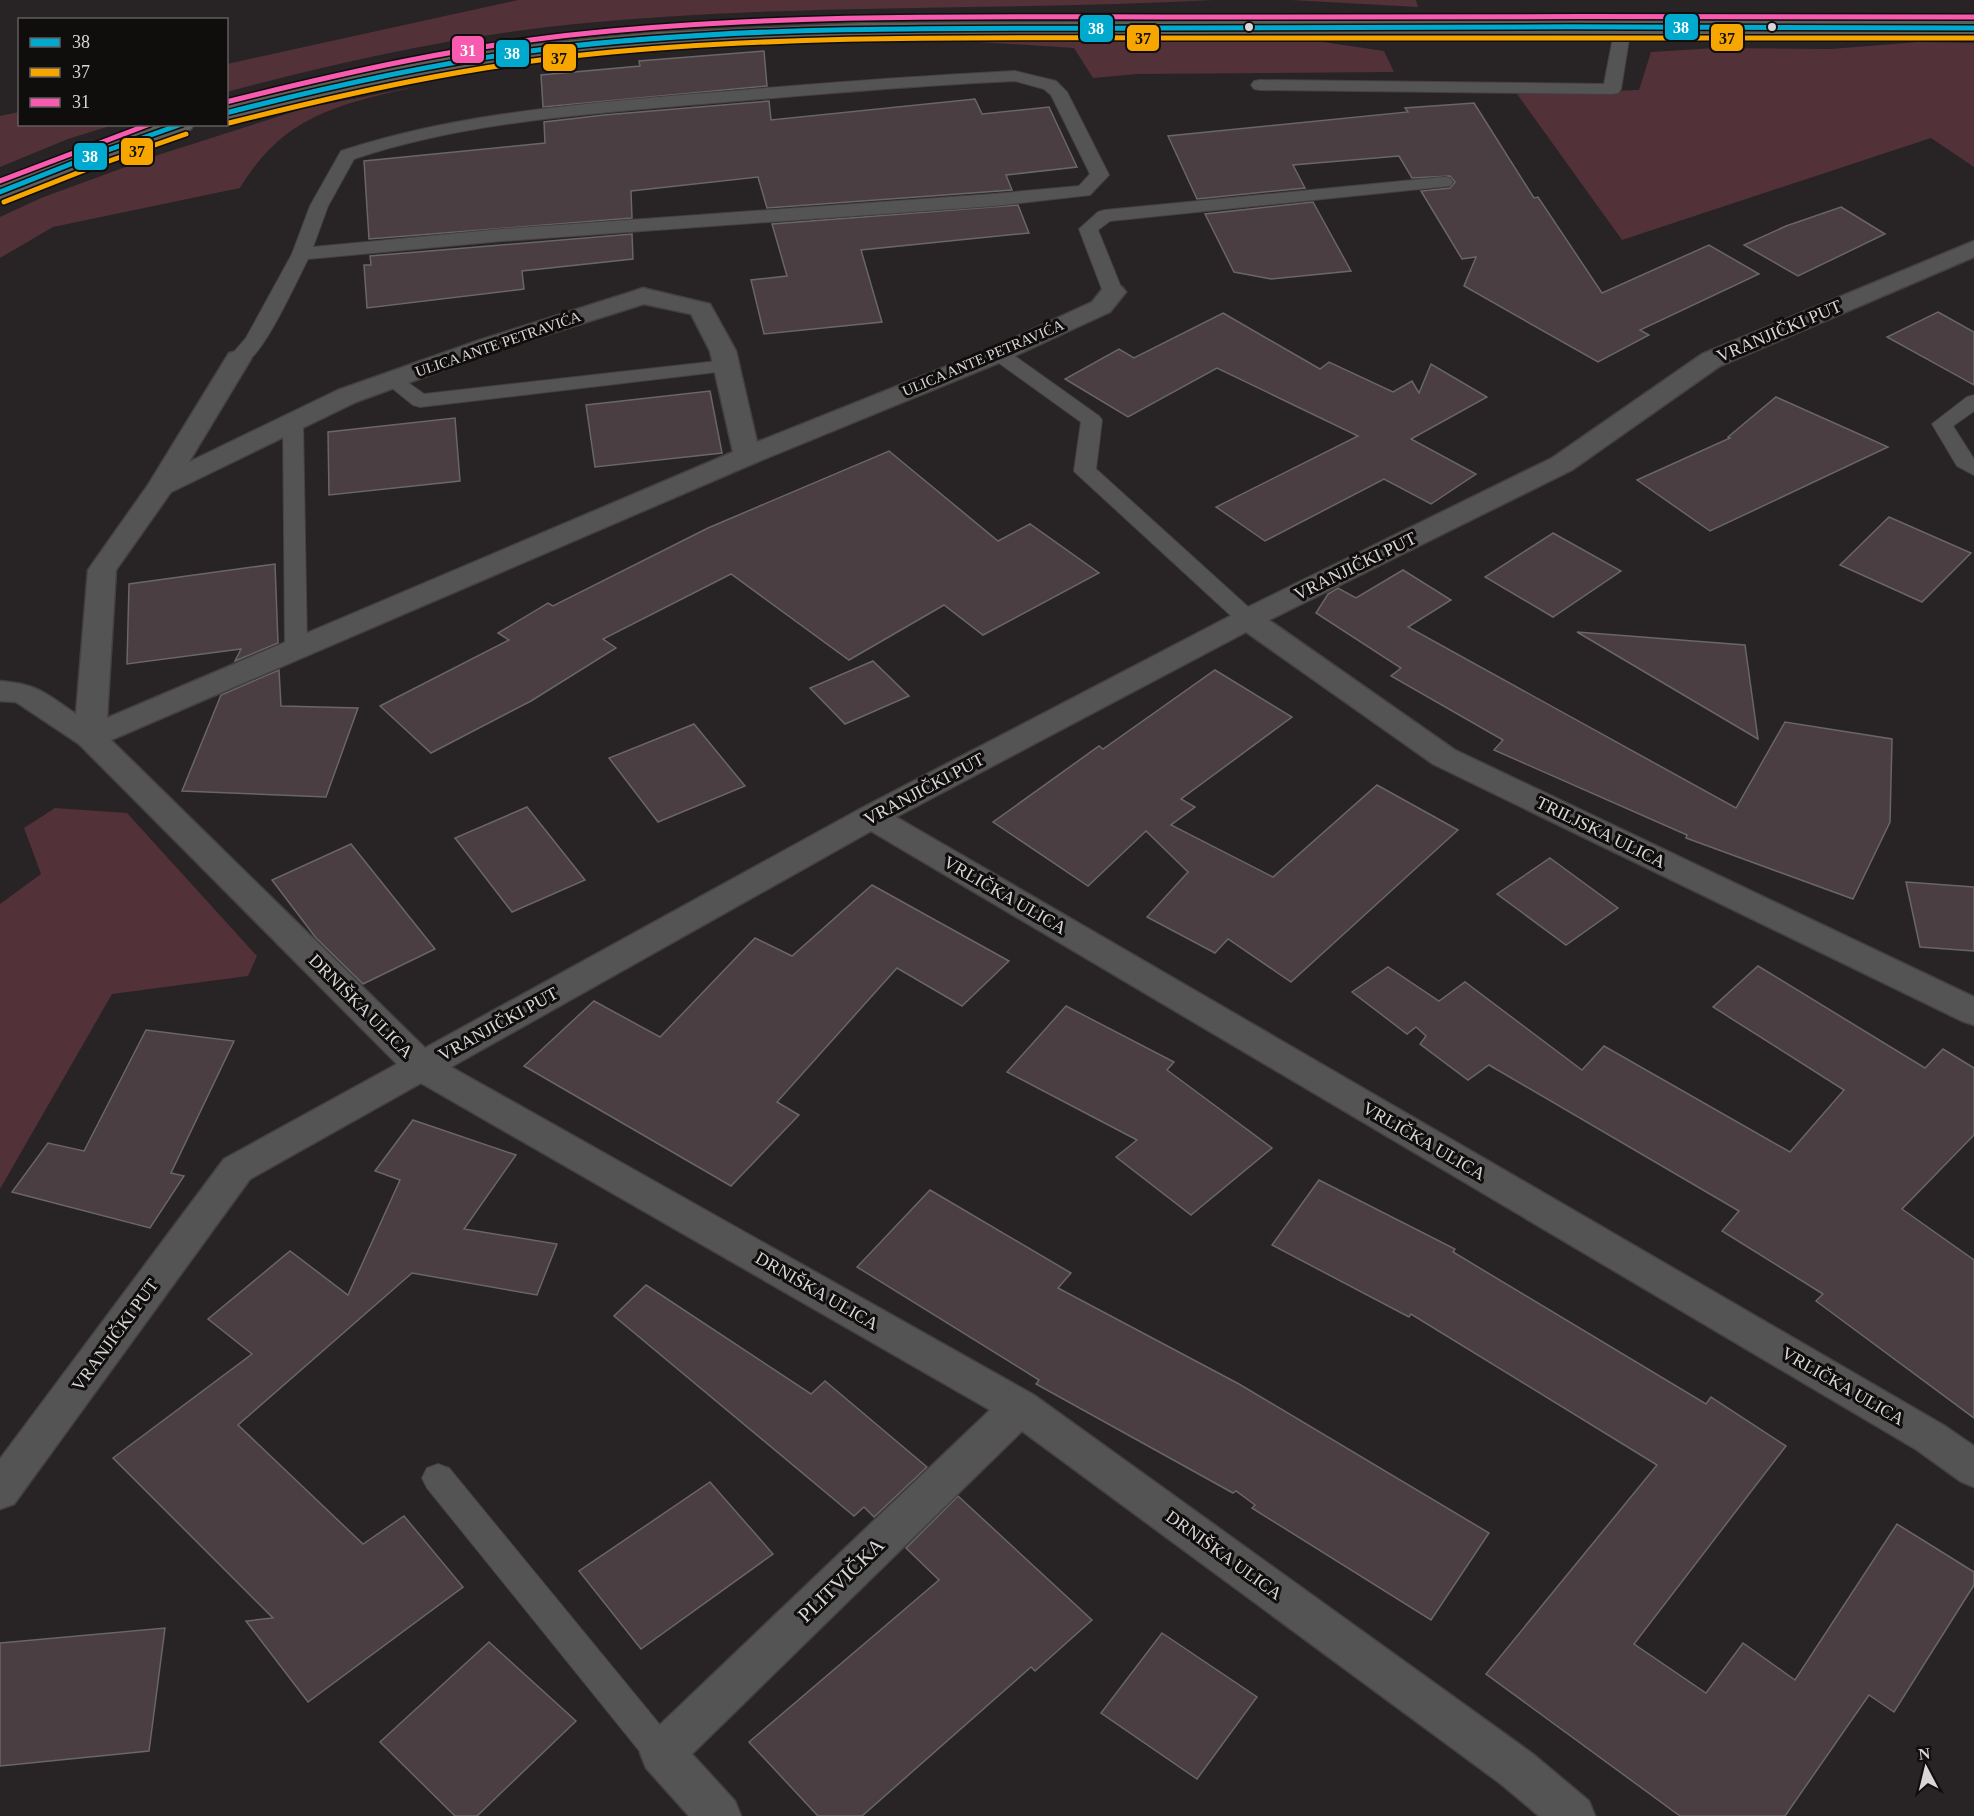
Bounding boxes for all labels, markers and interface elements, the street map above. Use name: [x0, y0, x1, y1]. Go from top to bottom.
line badge: 38: [1664, 13, 1699, 41]
line badge: 38: [1079, 14, 1114, 43]
legend: [18, 18, 228, 126]
text: 38: [1673, 19, 1689, 36]
text: 38: [1088, 20, 1104, 37]
unlabelled marker: [1243, 21, 1255, 33]
unlabelled marker: [1766, 21, 1778, 33]
line badge: 37: [1710, 23, 1744, 52]
line badge: 37: [1126, 24, 1160, 52]
text: 37: [1135, 30, 1151, 47]
text: 37: [1719, 30, 1735, 47]
text: 38: [72, 32, 90, 52]
line badge: 31: [451, 35, 485, 64]
line badge: 38: [495, 39, 530, 68]
text: 31: [460, 42, 476, 59]
line badge: 37: [542, 43, 577, 72]
text: 38: [504, 45, 520, 62]
text: 37: [551, 50, 567, 67]
text: 37: [72, 62, 90, 82]
text: 31: [72, 92, 90, 112]
line badge: 37: [120, 137, 154, 166]
line badge: 38: [73, 142, 108, 171]
text: 37: [129, 143, 145, 160]
text: 38: [82, 148, 98, 165]
street label: VRANJIČKI PUT: [1713, 295, 1844, 366]
street label: ULICA ANTE PETRAVIĆA: [413, 308, 583, 380]
street label: ULICA ANTE PETRAVIĆA: [900, 317, 1066, 399]
street label: VRANJIČKI PUT: [1290, 527, 1419, 604]
street label: VRANJIČKI PUT: [860, 748, 988, 829]
street label: TRILJSKA ULICA: [1533, 792, 1669, 872]
street label: VRLIČKA ULICA: [940, 851, 1070, 938]
street label: DRNIŠKA ULICA: [305, 949, 418, 1062]
street label: VRANJIČKI PUT: [434, 982, 561, 1065]
street label: VRLIČKA ULICA: [1359, 1097, 1489, 1184]
street label: DRNIŠKA ULICA: [752, 1247, 882, 1334]
street label: VRANJIČKI PUT: [67, 1275, 162, 1395]
street label: VRLIČKA ULICA: [1778, 1342, 1908, 1429]
street label: DRNIŠKA ULICA: [1162, 1505, 1286, 1604]
street label: PLITVIČKA: [793, 1532, 890, 1627]
north arrow: [1896, 1738, 1956, 1798]
text: N: [1917, 1744, 1931, 1763]

